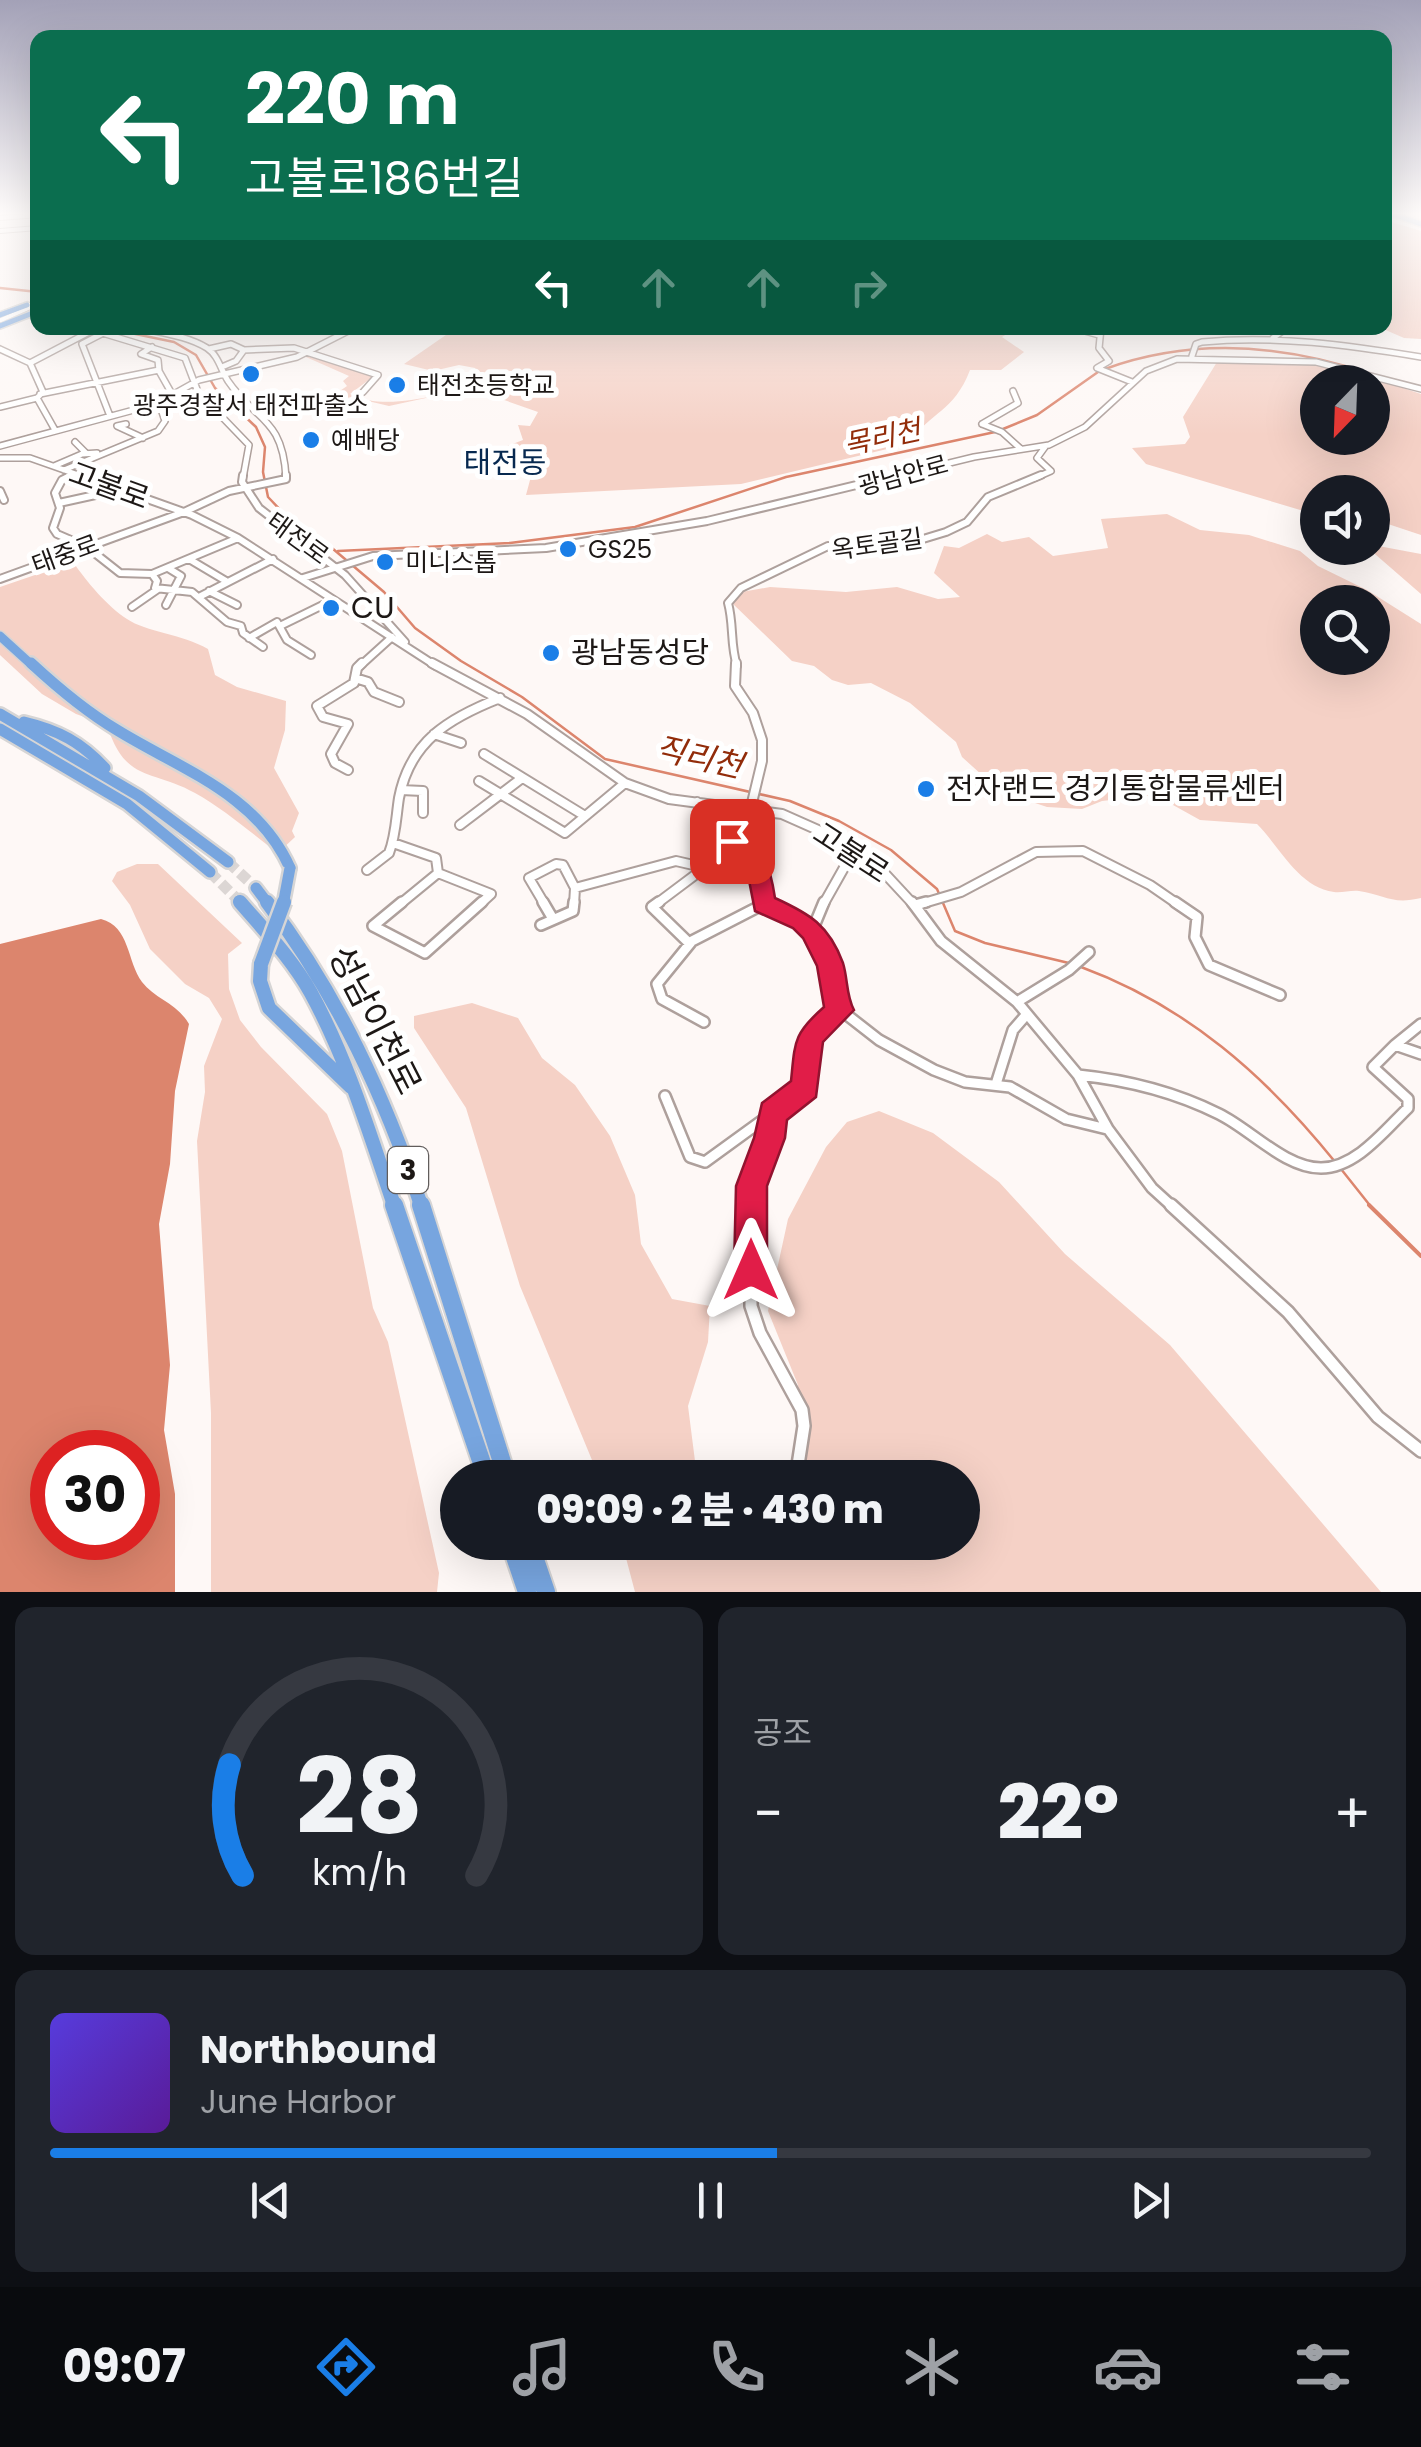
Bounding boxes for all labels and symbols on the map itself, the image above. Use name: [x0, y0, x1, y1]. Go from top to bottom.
marker: 광주경찰서 태전파출소: [240, 363, 262, 385]
north arrow: [1300, 365, 1390, 455]
place label: 태전초등학교: [417, 368, 555, 403]
marker: 태전초등학교: [386, 374, 408, 396]
place label: 광주경찰서 태전파출소: [133, 388, 369, 423]
water label: 목리천: [840, 410, 927, 465]
place label: 예배당: [331, 423, 400, 458]
marker: 예배당: [300, 429, 322, 451]
district label: 태전동: [464, 441, 546, 484]
street label: 광남안로: [854, 447, 952, 504]
street label: 고불로: [63, 451, 155, 520]
street label: 태전로: [260, 504, 336, 573]
street label: 옥토골길: [829, 521, 925, 568]
street label: 태중로: [27, 526, 104, 583]
place label: GS25: [588, 532, 652, 567]
marker: GS25: [557, 538, 579, 560]
place label: 미니스톱: [405, 545, 497, 580]
marker: 미니스톱: [374, 551, 396, 573]
place label: CU: [351, 586, 394, 629]
marker: CU: [320, 597, 342, 619]
place label: 광남동성당: [571, 631, 709, 674]
marker: 광남동성당: [540, 642, 562, 664]
water label: 직리천: [651, 725, 751, 789]
place label: 전자랜드 경기통합물류센터: [946, 767, 1285, 810]
marker: 전자랜드 경기통합물류센터: [915, 778, 937, 800]
pin: [690, 799, 775, 884]
street label: 고불로: [805, 812, 898, 893]
street label: 성남이천로: [317, 937, 434, 1103]
road number: 3: [388, 1147, 428, 1193]
position arrow: [699, 1218, 803, 1322]
speed limit sign: 30: [30, 1430, 160, 1560]

